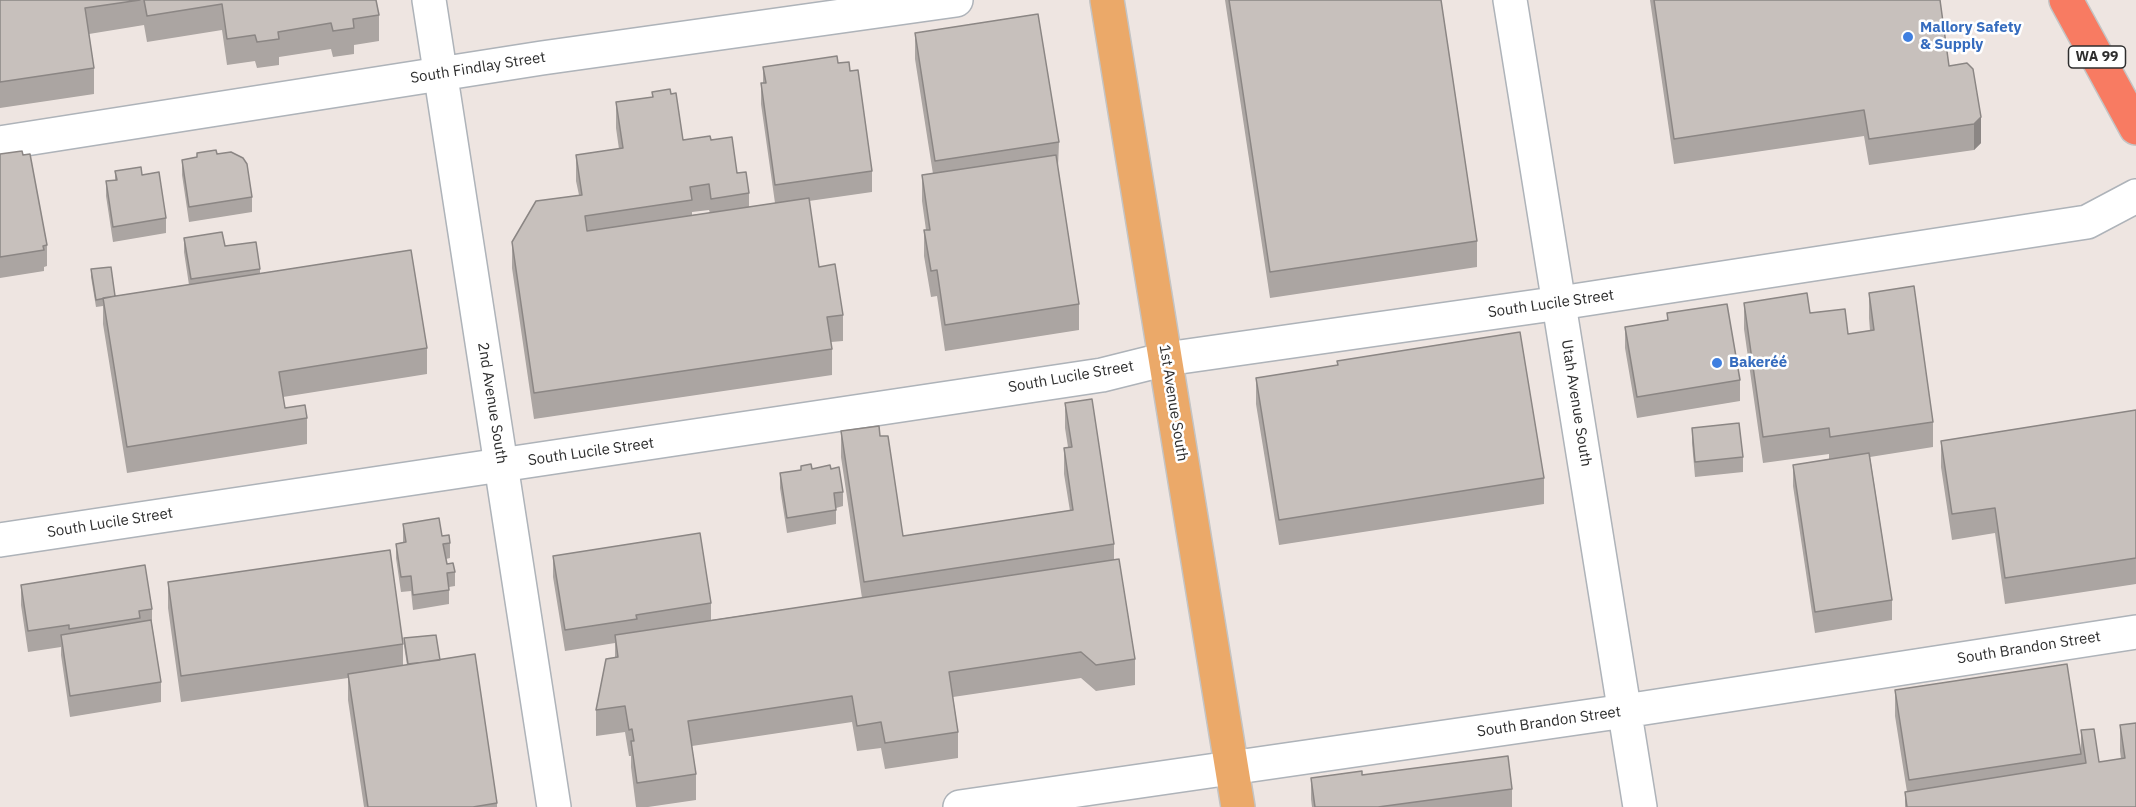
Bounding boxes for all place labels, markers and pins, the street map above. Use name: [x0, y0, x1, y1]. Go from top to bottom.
place label: Mallory Safety & Supply: [1920, 19, 2021, 54]
marker: Mallory Safety & Supply: [1901, 30, 1915, 44]
place label: Bakeréé: [1729, 354, 1787, 372]
marker: Bakeréé: [1710, 356, 1724, 370]

